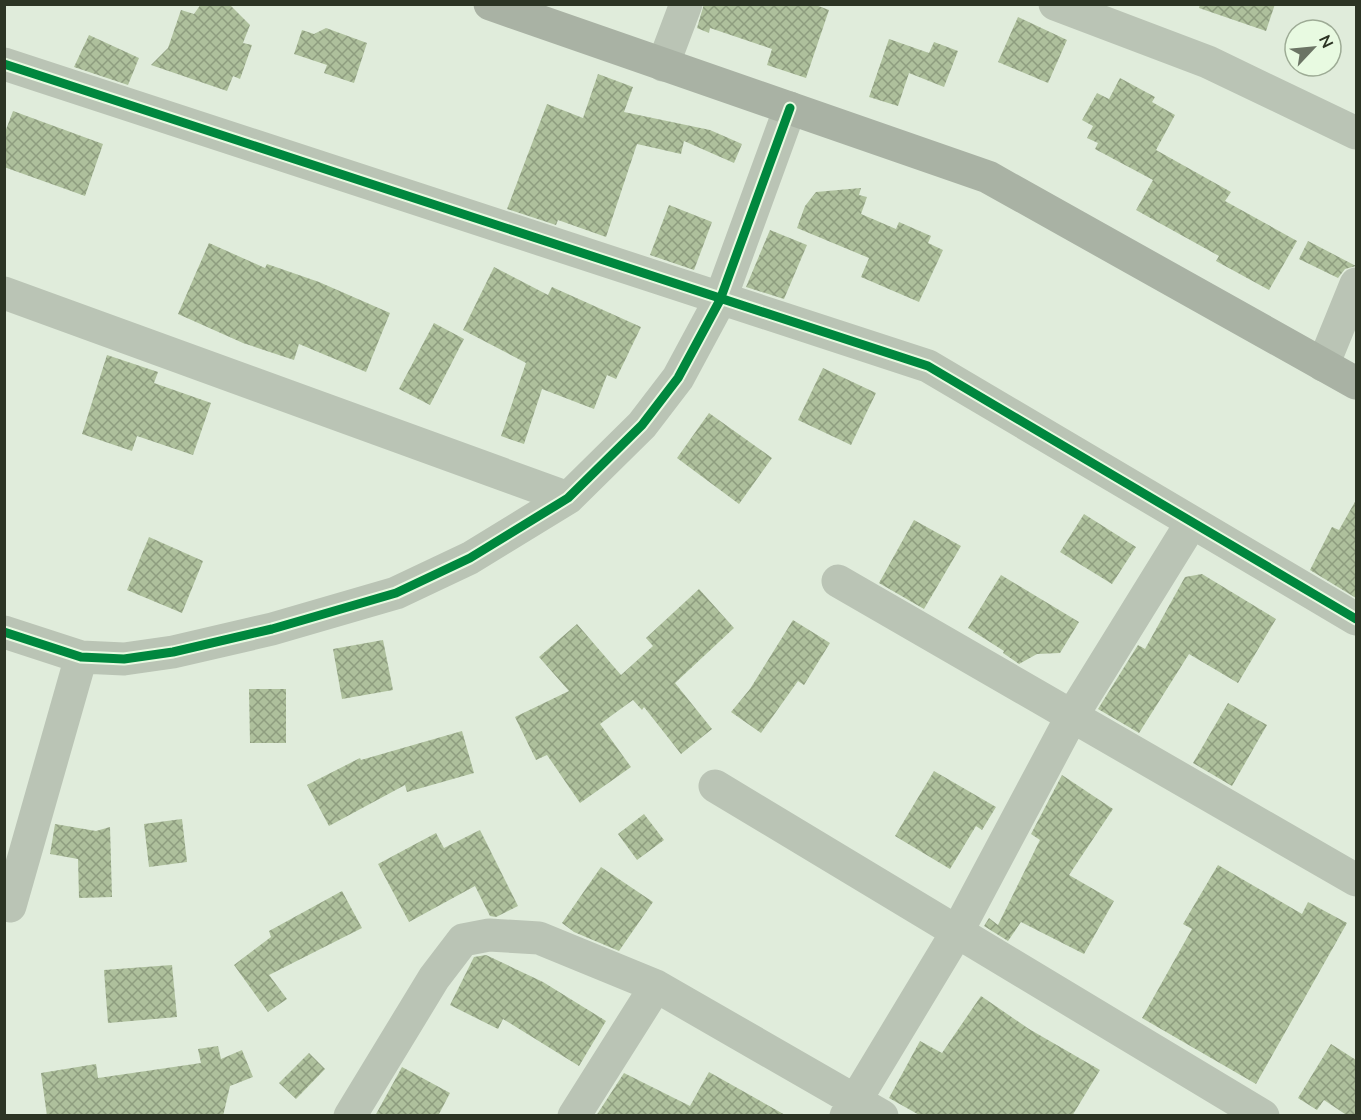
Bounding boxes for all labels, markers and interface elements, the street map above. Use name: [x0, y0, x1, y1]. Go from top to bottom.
north arrow: [1283, 18, 1343, 78]
text: N: [1315, 32, 1338, 51]

